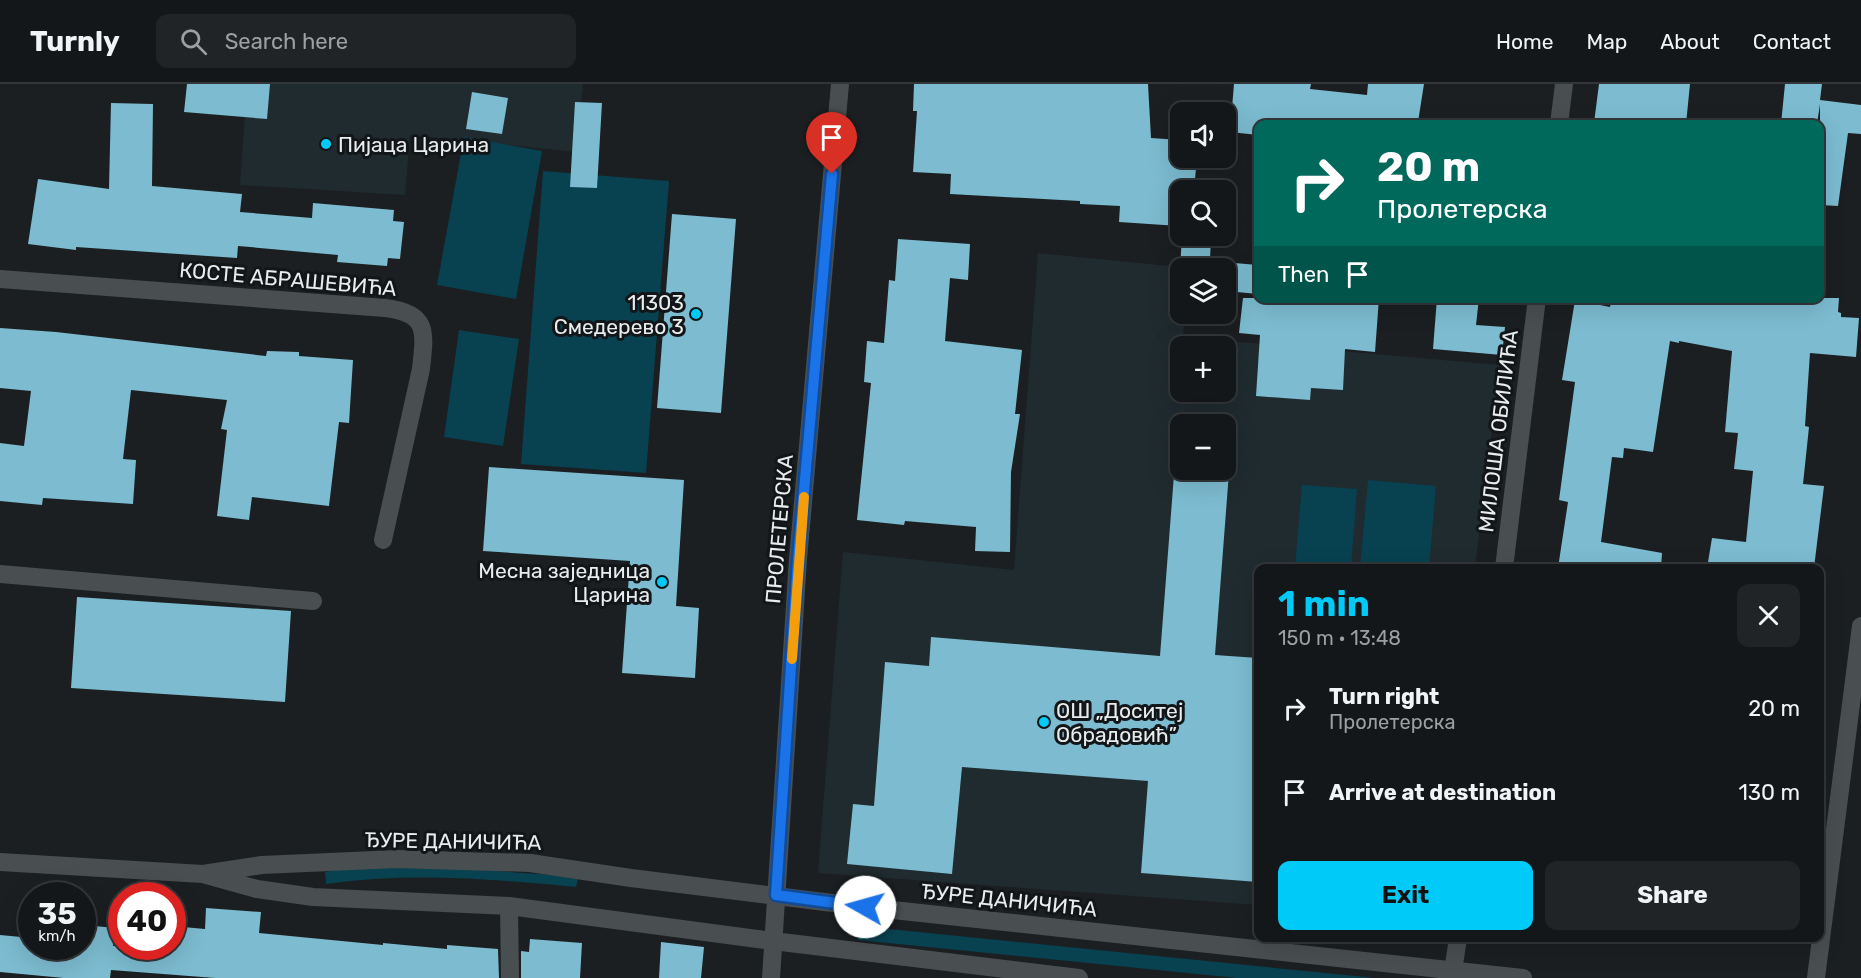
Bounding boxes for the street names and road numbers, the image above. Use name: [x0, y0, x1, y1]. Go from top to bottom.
street label: КОСТЕ АБРАШЕВИЋА: [178, 257, 398, 301]
street label: МИЛОША ОБИЛИЋА: [1473, 328, 1523, 534]
street label: ПРОЛЕТЕРСКА: [760, 453, 798, 605]
street label: ЂУРЕ ДАНИЧИЋА: [364, 827, 542, 855]
street label: ЂУРЕ ДАНИЧИЋА: [920, 878, 1098, 922]

